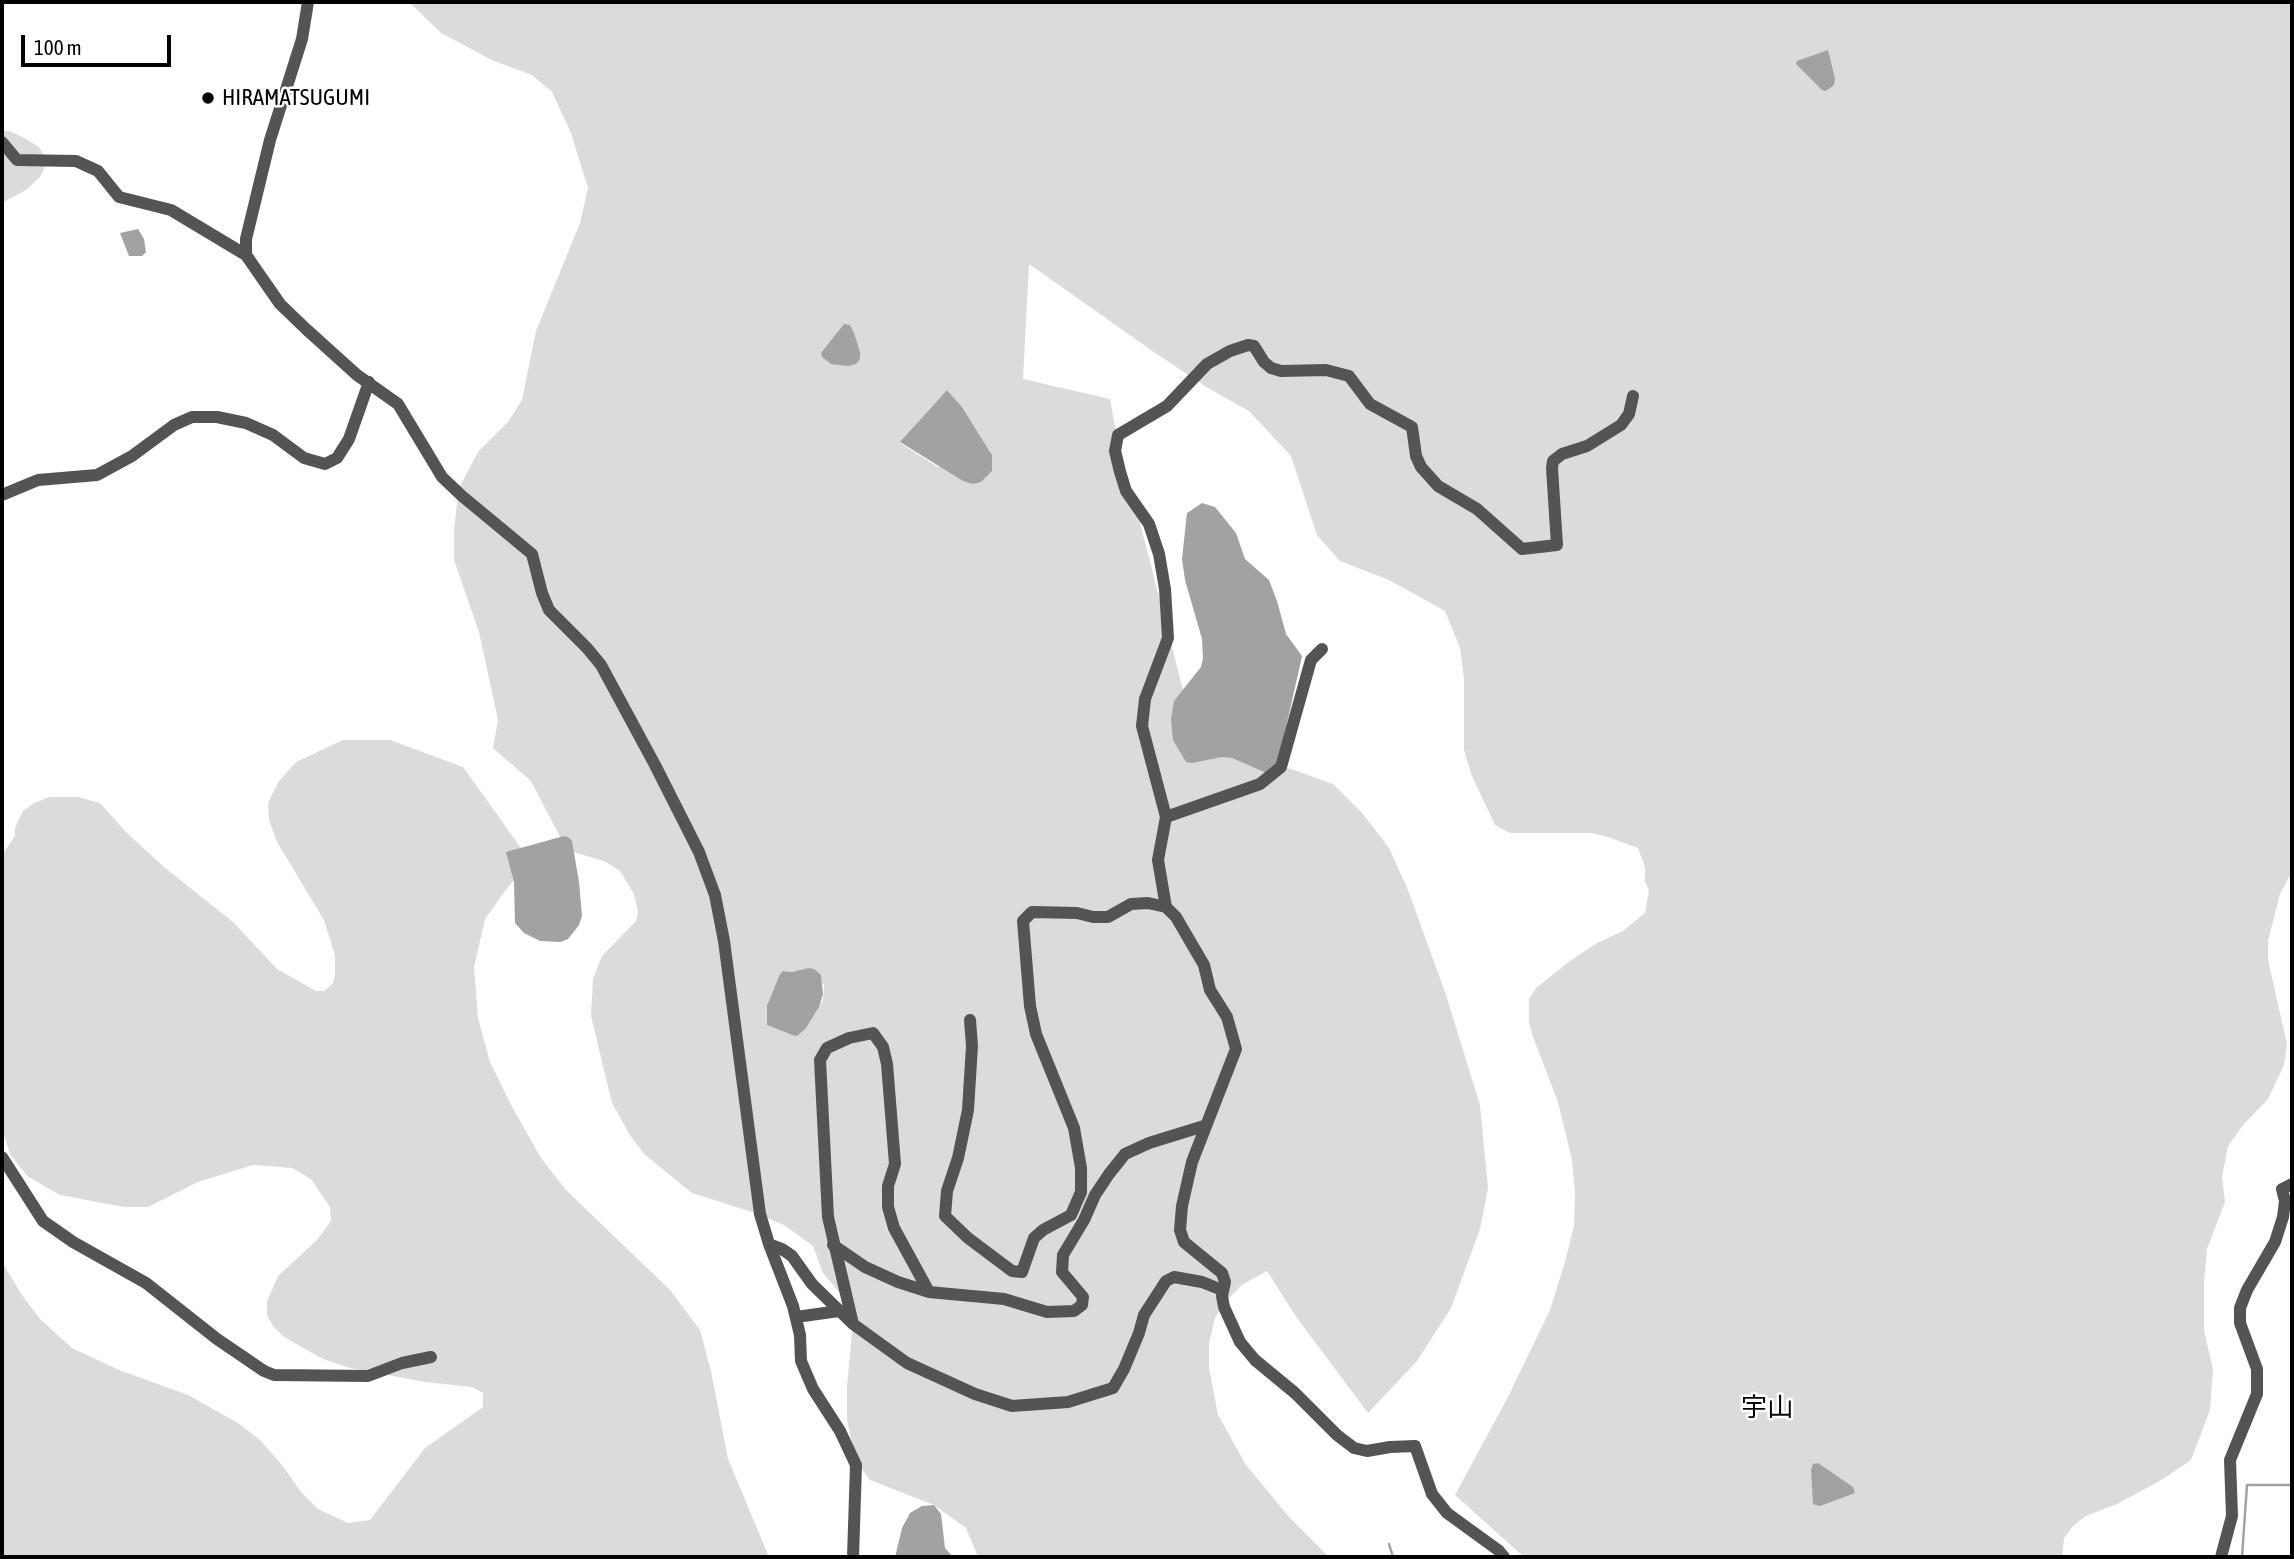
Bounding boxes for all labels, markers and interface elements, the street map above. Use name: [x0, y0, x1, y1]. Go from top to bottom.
scale bar: [24, 21, 175, 65]
text: 100 m: [34, 35, 82, 59]
place label: HIRAMATSUGUMI: [222, 84, 370, 112]
marker: HIRAMATSUGUMI: [200, 90, 216, 106]
district label: 宇山: [1741, 1392, 1793, 1424]

